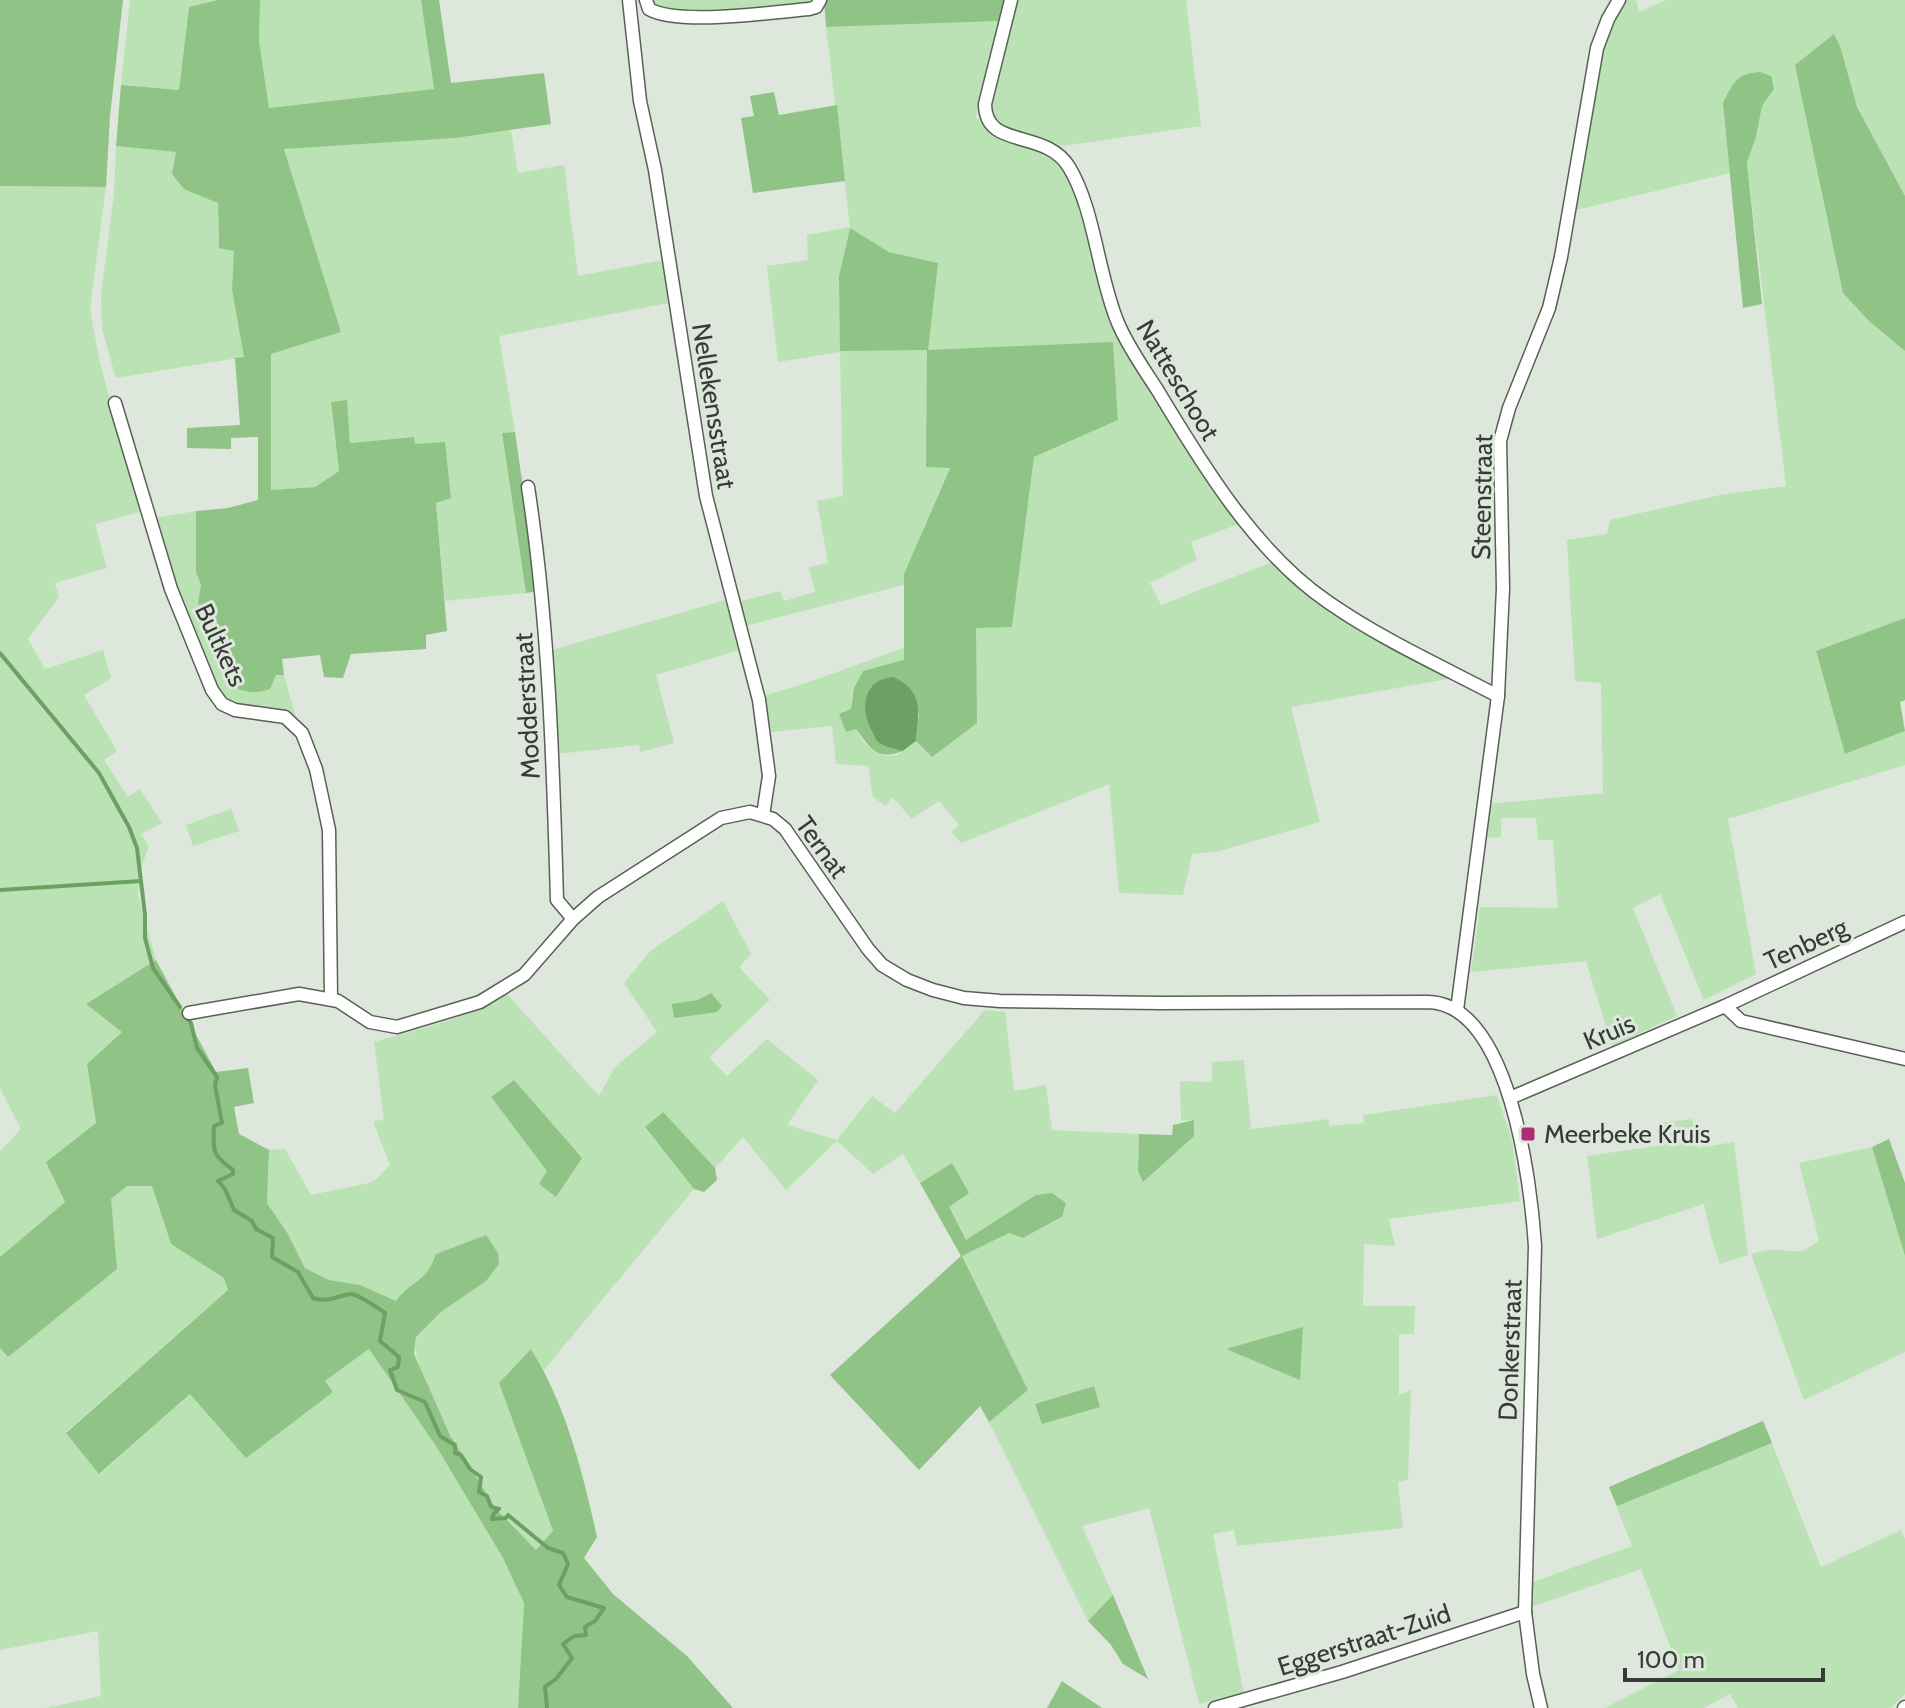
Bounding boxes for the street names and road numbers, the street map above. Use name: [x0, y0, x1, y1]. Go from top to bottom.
street label: Natteschoot: [1130, 314, 1227, 446]
street label: Nellekensstraat: [685, 321, 743, 491]
street label: Steenstraat: [1465, 434, 1499, 560]
street label: Bultkets: [188, 598, 254, 692]
street label: Modderstraat: [507, 632, 547, 780]
street label: Ternat: [789, 810, 855, 884]
street label: Tenberg: [1759, 910, 1854, 977]
street label: Kruis: [1578, 1007, 1640, 1057]
street label: Donkerstraat: [1492, 1279, 1528, 1421]
street label: Eggerstraat-Zuid: [1273, 1597, 1455, 1683]

